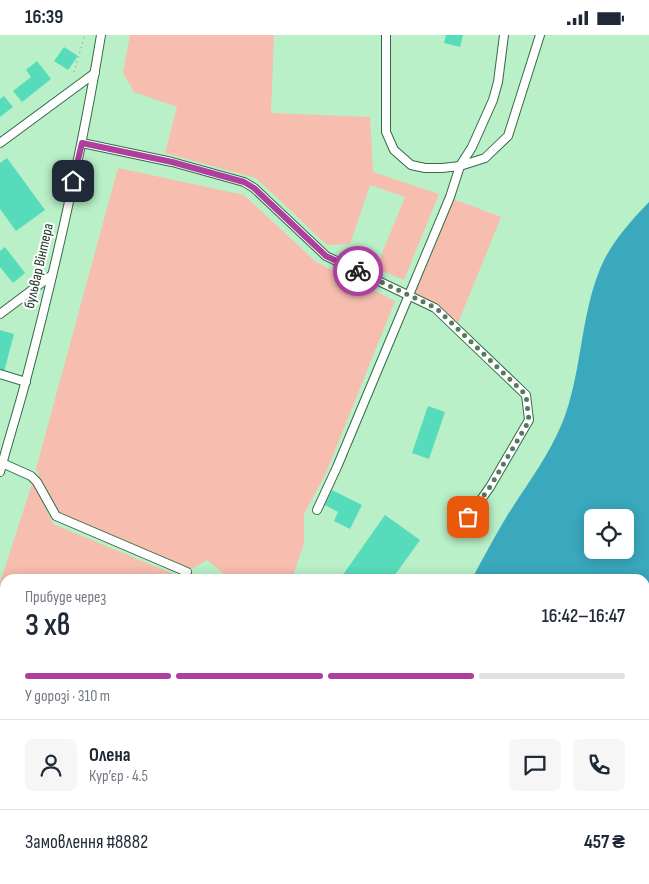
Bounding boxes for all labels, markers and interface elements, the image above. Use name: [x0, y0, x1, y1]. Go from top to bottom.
text: 16:39: [25, 6, 63, 29]
pin: [52, 160, 94, 202]
icon: home: [59, 167, 87, 195]
street label: бульвар Вінтера: [20, 221, 58, 310]
courier: [333, 246, 383, 296]
icon: bike: [344, 257, 372, 285]
pin: [447, 496, 489, 538]
icon: bag: [454, 503, 482, 531]
map controls: [584, 509, 634, 559]
button: locate: [584, 509, 634, 559]
text: Прибуде через: [25, 588, 106, 607]
text: 16:42–16:47: [542, 605, 625, 628]
text: 3 хв: [25, 606, 70, 645]
text: У дорозі · 310 m: [25, 687, 110, 706]
button: person: [25, 739, 77, 791]
button: chat: [509, 739, 561, 791]
button: phone: [573, 739, 625, 791]
text: Олена: [89, 744, 131, 767]
text: Кур’єр · 4.5: [89, 767, 148, 786]
text: Замовлення #8882: [25, 831, 148, 854]
text: 457 ₴: [584, 831, 625, 854]

